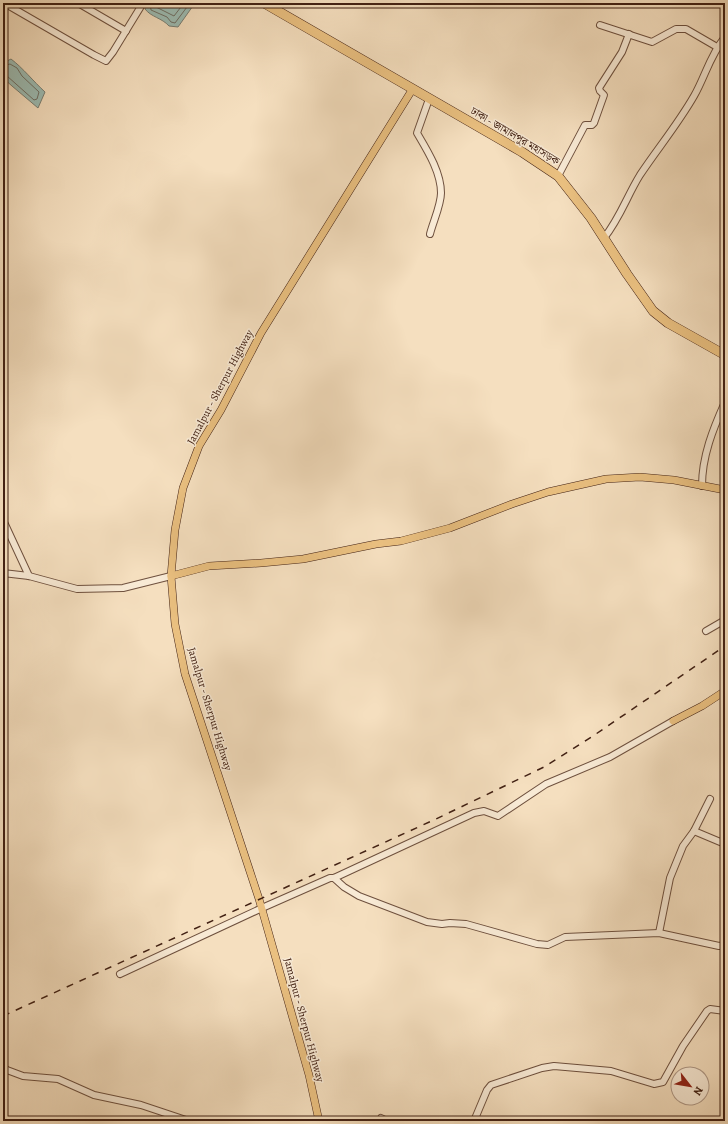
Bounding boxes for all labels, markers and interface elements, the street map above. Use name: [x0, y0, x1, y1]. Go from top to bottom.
street label: ঢাকা - জামালপুর মহাসড়ক: [467, 103, 563, 169]
street label: Jamalpur - Sherpur Highway: [183, 327, 257, 447]
street label: Jamalpur - Sherpur Highway: [184, 646, 236, 773]
street label: Jamalpur - Sherpur Highway: [280, 956, 328, 1084]
north arrow: [670, 1066, 710, 1106]
text: N: [690, 1084, 707, 1098]

